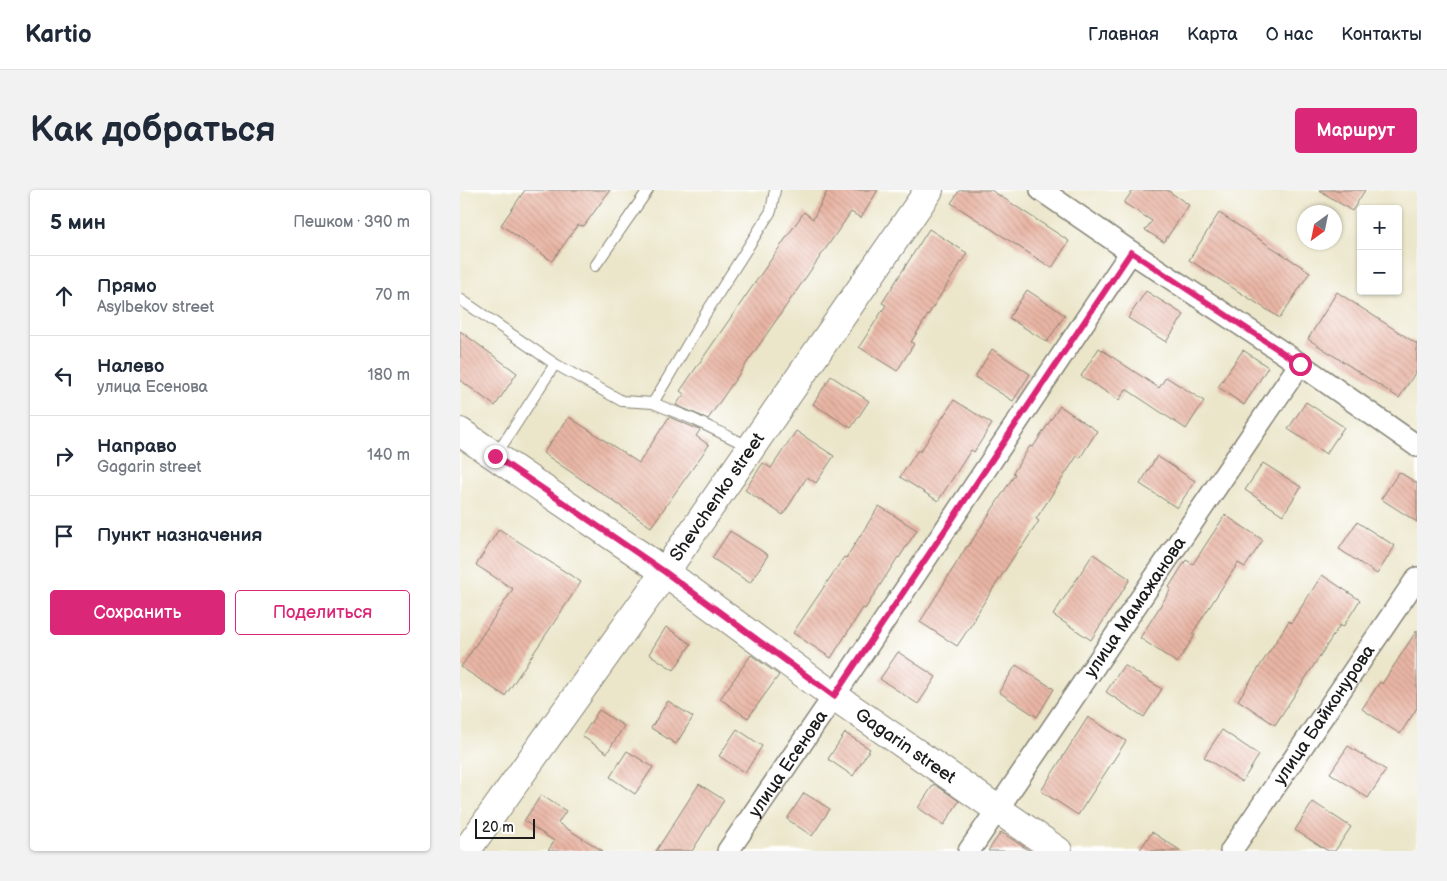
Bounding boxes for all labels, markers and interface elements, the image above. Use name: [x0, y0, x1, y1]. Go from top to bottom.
text: Kartio: [25, 20, 92, 49]
text: Главная: [1088, 24, 1159, 45]
text: Карта: [1187, 24, 1238, 45]
text: О нас: [1266, 24, 1313, 45]
text: Контакты: [1341, 24, 1422, 45]
button: Маршрут: [1295, 108, 1417, 153]
text: Как добраться: [30, 109, 276, 152]
north arrow: [1297, 205, 1342, 250]
map controls: [1357, 205, 1402, 295]
button: +: [1357, 205, 1402, 250]
text: 5 мин: [50, 210, 106, 235]
text: Пешком · 390 m: [293, 213, 410, 232]
button: −: [1357, 250, 1402, 295]
text: Прямо: [97, 275, 157, 298]
icon: ahead: [50, 282, 78, 310]
text: 70 m: [375, 286, 410, 305]
text: Asylbekov street: [97, 298, 214, 317]
route start: [1289, 353, 1312, 376]
text: Налево: [97, 355, 164, 378]
icon: left: [50, 362, 78, 390]
text: 180 m: [368, 366, 410, 385]
text: улица Есенова: [97, 378, 208, 397]
street label: Shevchenko street: [665, 428, 769, 565]
text: Направо: [97, 435, 177, 458]
icon: right: [50, 442, 78, 470]
route end: [484, 445, 507, 468]
text: 140 m: [367, 446, 410, 465]
text: Gagarin street: [97, 458, 201, 477]
icon: arrive: [50, 522, 78, 550]
text: Пункт назначения: [97, 524, 262, 547]
street label: улица Мамажанова: [1080, 532, 1190, 681]
button: Сохранить: [50, 590, 225, 635]
button: Поделиться: [235, 590, 410, 635]
street label: улица Байконурова: [1269, 640, 1379, 789]
street label: Gagarin street: [851, 703, 960, 788]
street label: улица Есенова: [744, 706, 832, 821]
scale bar: [475, 816, 535, 839]
text: 20 m: [482, 819, 514, 836]

